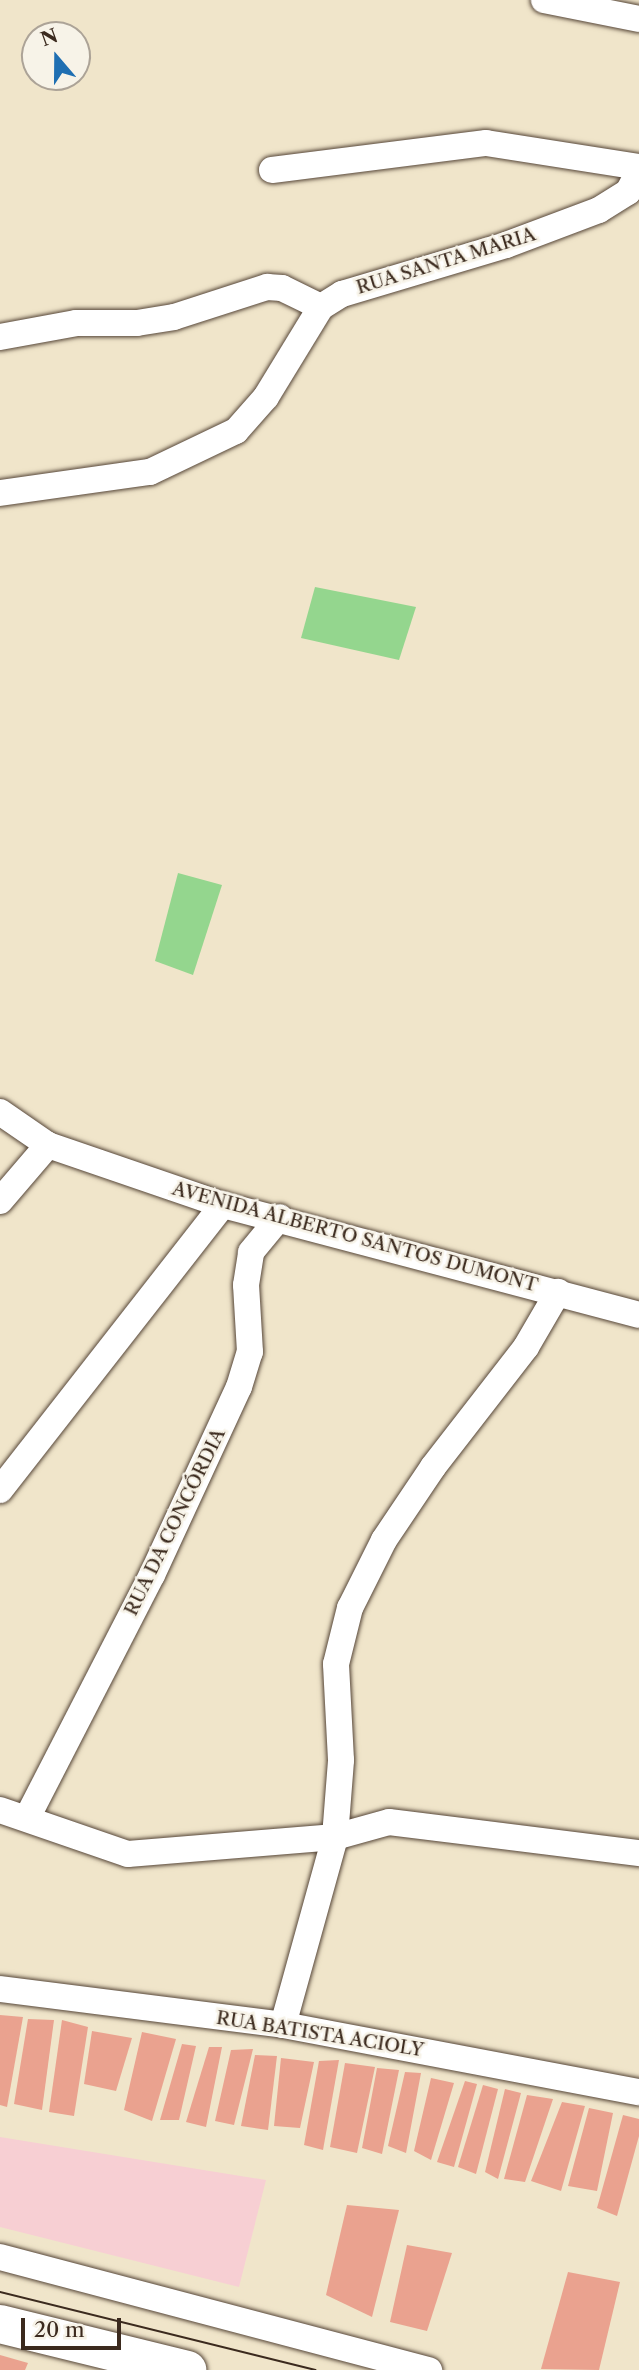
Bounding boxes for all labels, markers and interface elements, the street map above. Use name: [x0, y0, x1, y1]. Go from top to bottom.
north arrow: [21, 21, 91, 91]
text: N: [38, 24, 61, 51]
street label: RUA SANTA MARIA: [353, 223, 539, 299]
street label: AVENIDA ALBERTO SANTOS DUMONT: [169, 1177, 541, 1297]
street label: RUA DA CONCÓRDIA: [119, 1424, 231, 1620]
street label: RUA BATISTA ACIOLY: [214, 2006, 426, 2062]
scale bar: [24, 2304, 124, 2348]
text: 20 m: [34, 2317, 85, 2342]

